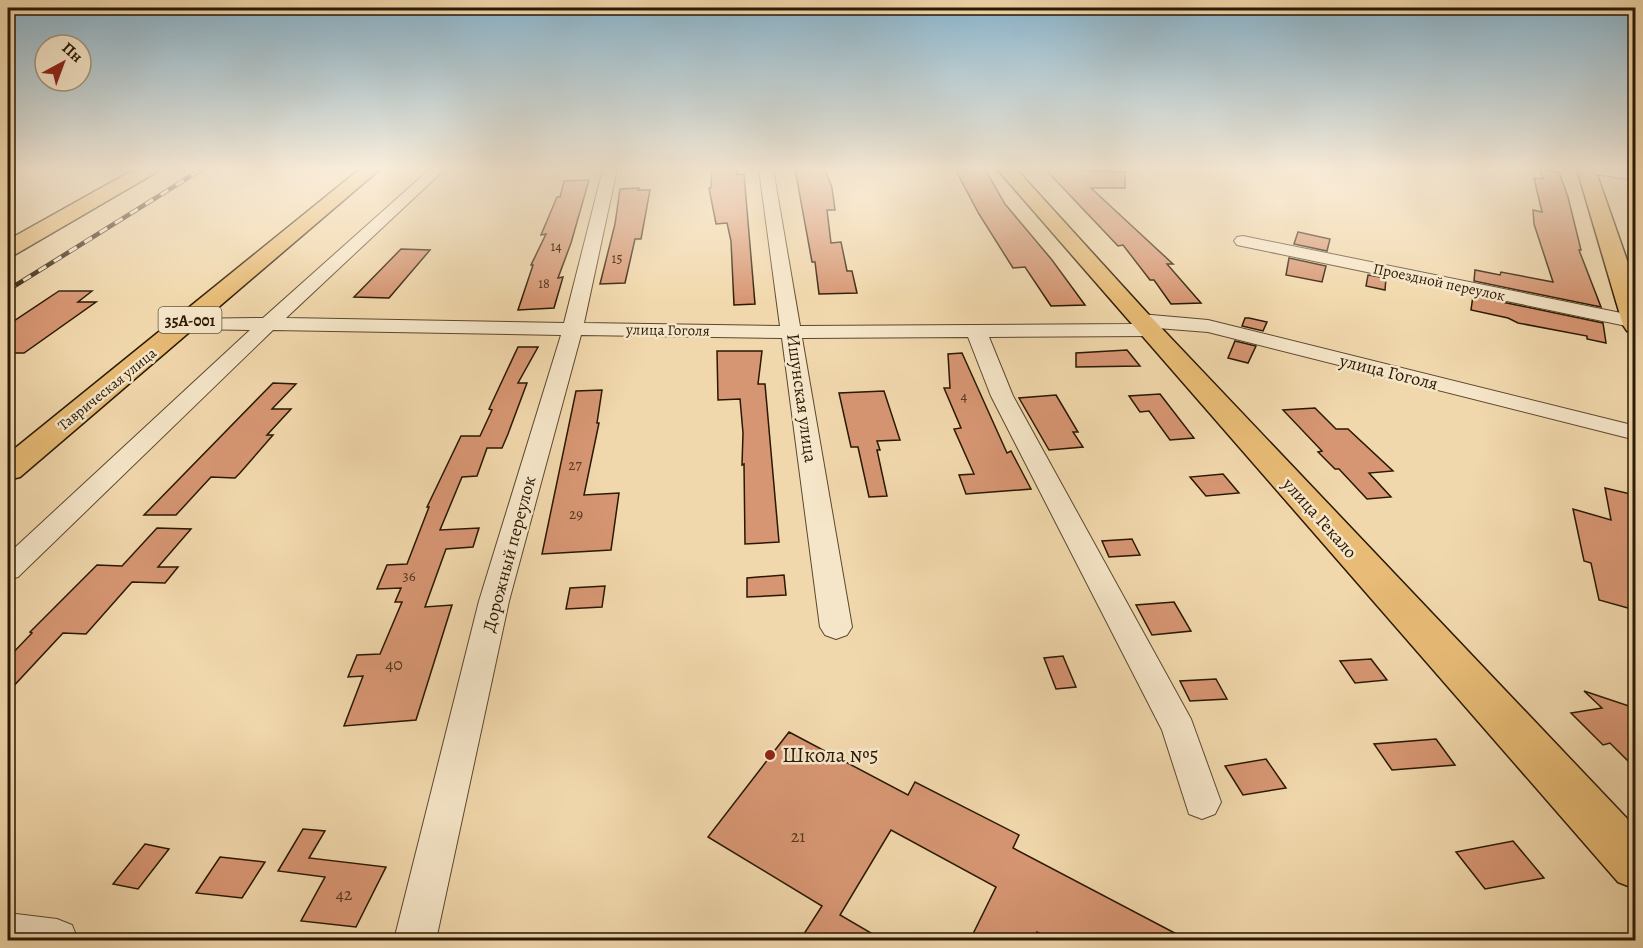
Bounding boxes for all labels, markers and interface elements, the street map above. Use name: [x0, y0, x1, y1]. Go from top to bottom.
north arrow: [33, 33, 93, 93]
text: Пн: [57, 37, 87, 68]
house number: 14: [550, 237, 562, 256]
house number: 15: [612, 249, 622, 268]
street label: Проездной переулок: [1371, 258, 1507, 306]
house number: 18: [538, 274, 550, 293]
road number: 35А-001: [158, 307, 222, 333]
street label: улица Гоголя: [625, 319, 710, 341]
street label: Ишунская улица: [781, 332, 823, 465]
street label: Таврическая улица: [53, 343, 161, 435]
street label: улица Гоголя: [1336, 348, 1441, 396]
house number: 4: [961, 386, 968, 406]
house number: 27: [568, 455, 582, 475]
street label: улица Гекало: [1277, 472, 1363, 563]
street label: Дорожный переулок: [477, 473, 541, 635]
house number: 29: [569, 504, 583, 524]
house number: 36: [402, 566, 416, 586]
house number: 40: [385, 652, 403, 676]
place label: Школа №5: [782, 741, 879, 769]
marker: Школа №5: [763, 748, 777, 762]
house number: 21: [791, 824, 805, 848]
house number: 42: [336, 882, 353, 906]

